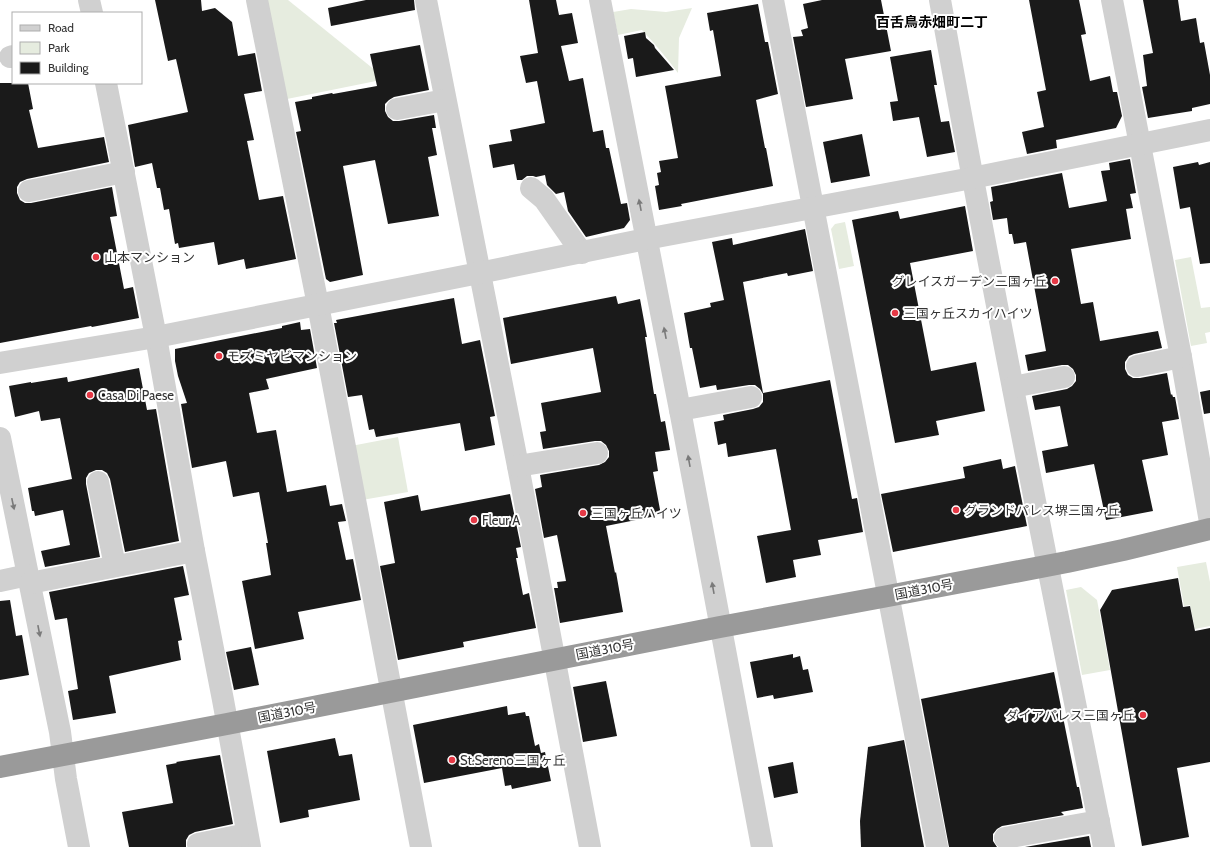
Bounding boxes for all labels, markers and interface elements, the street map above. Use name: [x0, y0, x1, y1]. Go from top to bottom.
legend: [12, 12, 142, 84]
district label: 百舌鳥赤畑町二丁: [876, 13, 988, 31]
text: Road: [48, 20, 74, 35]
text: Park: [48, 40, 70, 55]
text: Building: [48, 60, 90, 75]
one-way arrow: [636, 199, 642, 211]
place label: 山本マンション: [104, 249, 195, 265]
marker: 山本マンション: [91, 252, 101, 262]
place label: グレイスガーデン三国ヶ丘: [891, 273, 1047, 289]
marker: グレイスガーデン三国ヶ丘: [1050, 276, 1060, 286]
place label: 三国ヶ丘スカイハイツ: [903, 305, 1032, 321]
marker: 三国ヶ丘スカイハイツ: [890, 308, 900, 318]
one-way arrow: [661, 327, 667, 339]
place label: モズミヤビマンション: [227, 348, 357, 364]
marker: モズミヤビマンション: [214, 351, 224, 361]
place label: Casa Di Paese: [98, 387, 174, 403]
marker: Casa Di Paese: [85, 390, 95, 400]
one-way arrow: [686, 454, 692, 467]
one-way arrow: [11, 498, 17, 510]
place label: グランドパレス堺三国ヶ丘: [964, 502, 1120, 518]
place label: 三国ヶ丘ハイツ: [591, 505, 682, 521]
marker: グランドパレス堺三国ヶ丘: [951, 505, 961, 515]
marker: 三国ヶ丘ハイツ: [578, 508, 588, 518]
place label: Fleur A: [482, 512, 520, 528]
marker: Fleur A: [469, 515, 479, 525]
street label: 国道310号: [893, 575, 955, 603]
one-way arrow: [709, 582, 715, 595]
one-way arrow: [37, 625, 43, 637]
street label: 国道310号: [574, 635, 636, 663]
street label: 国道310号: [256, 698, 318, 726]
place label: ダイアパレス三国ヶ丘: [1005, 707, 1135, 723]
marker: ダイアパレス三国ヶ丘: [1138, 710, 1148, 720]
place label: St.Sereno三国ヶ丘: [460, 752, 566, 768]
marker: St.Sereno三国ヶ丘: [447, 755, 457, 765]

